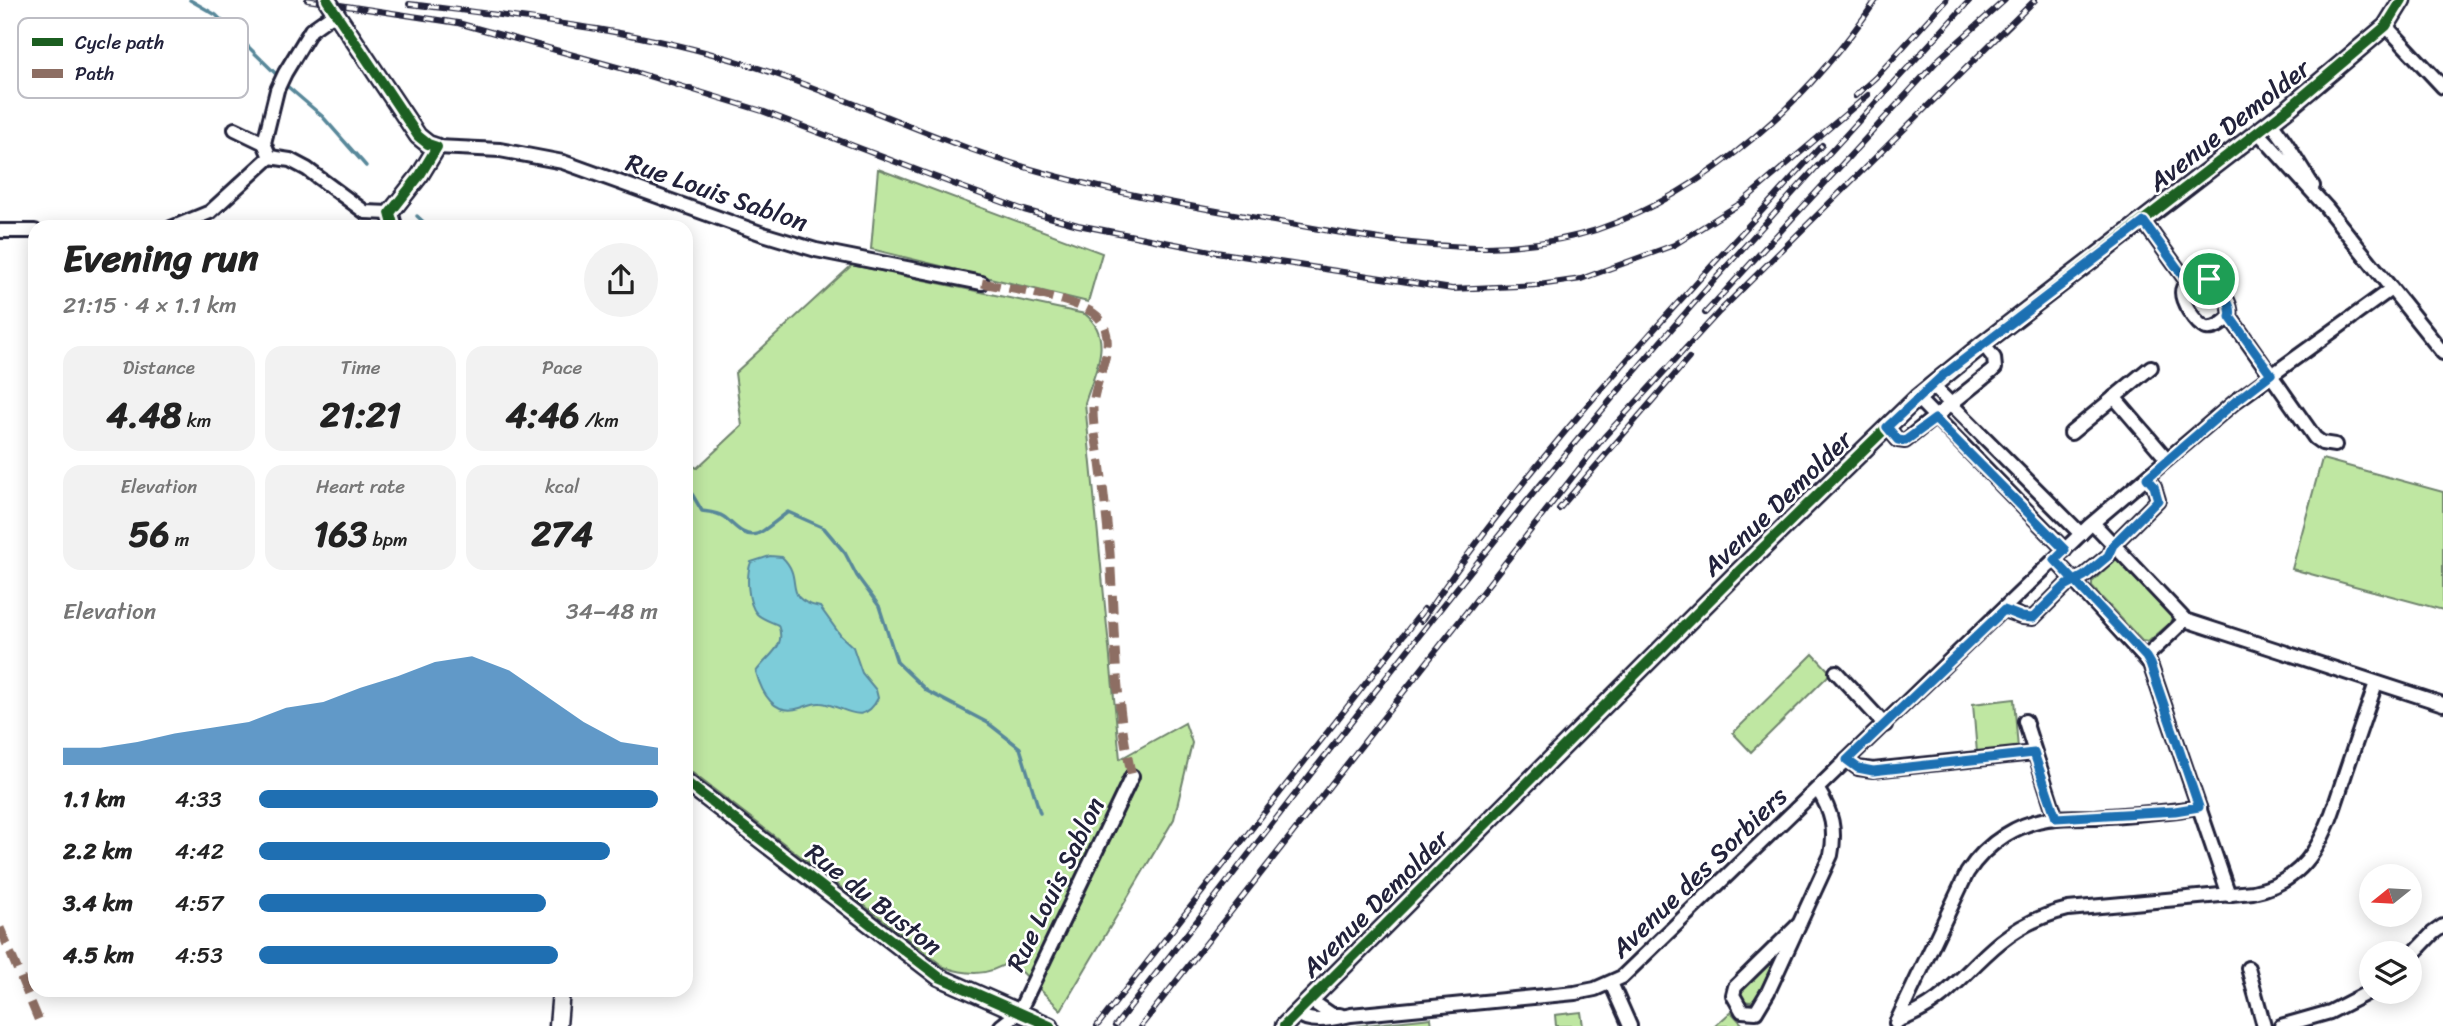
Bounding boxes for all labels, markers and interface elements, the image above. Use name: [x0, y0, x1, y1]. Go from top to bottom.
legend: [18, 18, 248, 98]
text: Cycle path: [75, 26, 164, 59]
street label: Avenue Demolder: [2137, 46, 2321, 204]
text: Path: [75, 57, 114, 90]
street label: Rue Louis Sablon: [620, 139, 814, 245]
text: Evening run: [63, 225, 259, 292]
button: share: [584, 243, 658, 317]
pin: [2179, 249, 2239, 309]
icon: arrive: [2190, 260, 2228, 298]
text: 21:15 · 4 × 1.1 km: [63, 285, 237, 326]
text: Distance: [123, 351, 195, 384]
text: Time: [340, 351, 381, 384]
text: Pace: [542, 351, 582, 384]
text: 4.48: [106, 384, 182, 446]
text: 21:21: [320, 384, 401, 446]
text: 4:46: [506, 384, 580, 446]
text: km: [182, 404, 211, 437]
text: /km: [580, 404, 619, 437]
street label: Avenue Demolder: [1690, 417, 1864, 588]
text: Elevation: [120, 470, 197, 503]
text: Heart rate: [316, 470, 405, 503]
text: kcal: [545, 470, 579, 503]
text: 56: [128, 503, 170, 565]
text: 163: [313, 503, 368, 565]
text: 274: [531, 503, 593, 565]
text: m: [170, 523, 189, 556]
text: bpm: [368, 523, 408, 556]
text: Elevation: [63, 591, 156, 632]
text: 34–48 m: [566, 591, 658, 632]
street label: Avenue des Sorbiers: [1599, 775, 1799, 970]
text: 1.1 km: [63, 779, 126, 820]
text: 4:33: [175, 779, 222, 820]
street label: Rue Louis Sablon: [993, 789, 1117, 979]
street label: Avenue Demolder: [1289, 816, 1462, 989]
street label: Rue du Buston: [795, 830, 953, 968]
text: 2.2 km: [63, 831, 132, 872]
text: 4:42: [175, 831, 224, 872]
north arrow: [2359, 864, 2422, 928]
map controls: [2359, 864, 2422, 1004]
text: 3.4 km: [63, 883, 133, 924]
text: 4:57: [175, 883, 224, 924]
text: 4.5 km: [63, 935, 134, 976]
text: 4:53: [175, 935, 223, 976]
button: layers: [2359, 941, 2422, 1004]

